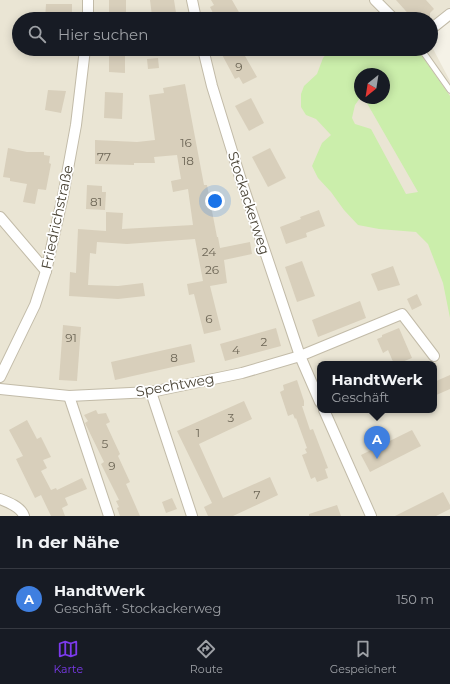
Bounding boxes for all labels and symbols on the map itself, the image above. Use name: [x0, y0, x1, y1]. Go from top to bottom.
house number: 9: [235, 59, 243, 74]
north arrow: [354, 68, 390, 104]
house number: 16: [180, 135, 192, 150]
house number: 77: [97, 149, 111, 164]
street label: Stockackerweg: [224, 149, 274, 257]
house number: 18: [182, 153, 194, 168]
street label: Friedrichstraße: [37, 163, 77, 271]
your location: [205, 191, 225, 211]
house number: 81: [90, 194, 102, 209]
house number: 24: [202, 244, 216, 259]
house number: 26: [205, 262, 219, 277]
house number: 6: [205, 311, 213, 326]
house number: 91: [65, 330, 77, 345]
house number: 2: [261, 334, 268, 349]
house number: 4: [232, 342, 240, 357]
house number: 8: [170, 350, 178, 365]
street label: Spechtweg: [134, 369, 216, 401]
house number: 3: [228, 410, 235, 425]
house number: 1: [196, 425, 200, 440]
pin: A: [364, 426, 390, 459]
house number: 5: [102, 436, 109, 451]
house number: 9: [108, 458, 116, 473]
house number: 7: [253, 487, 261, 502]

